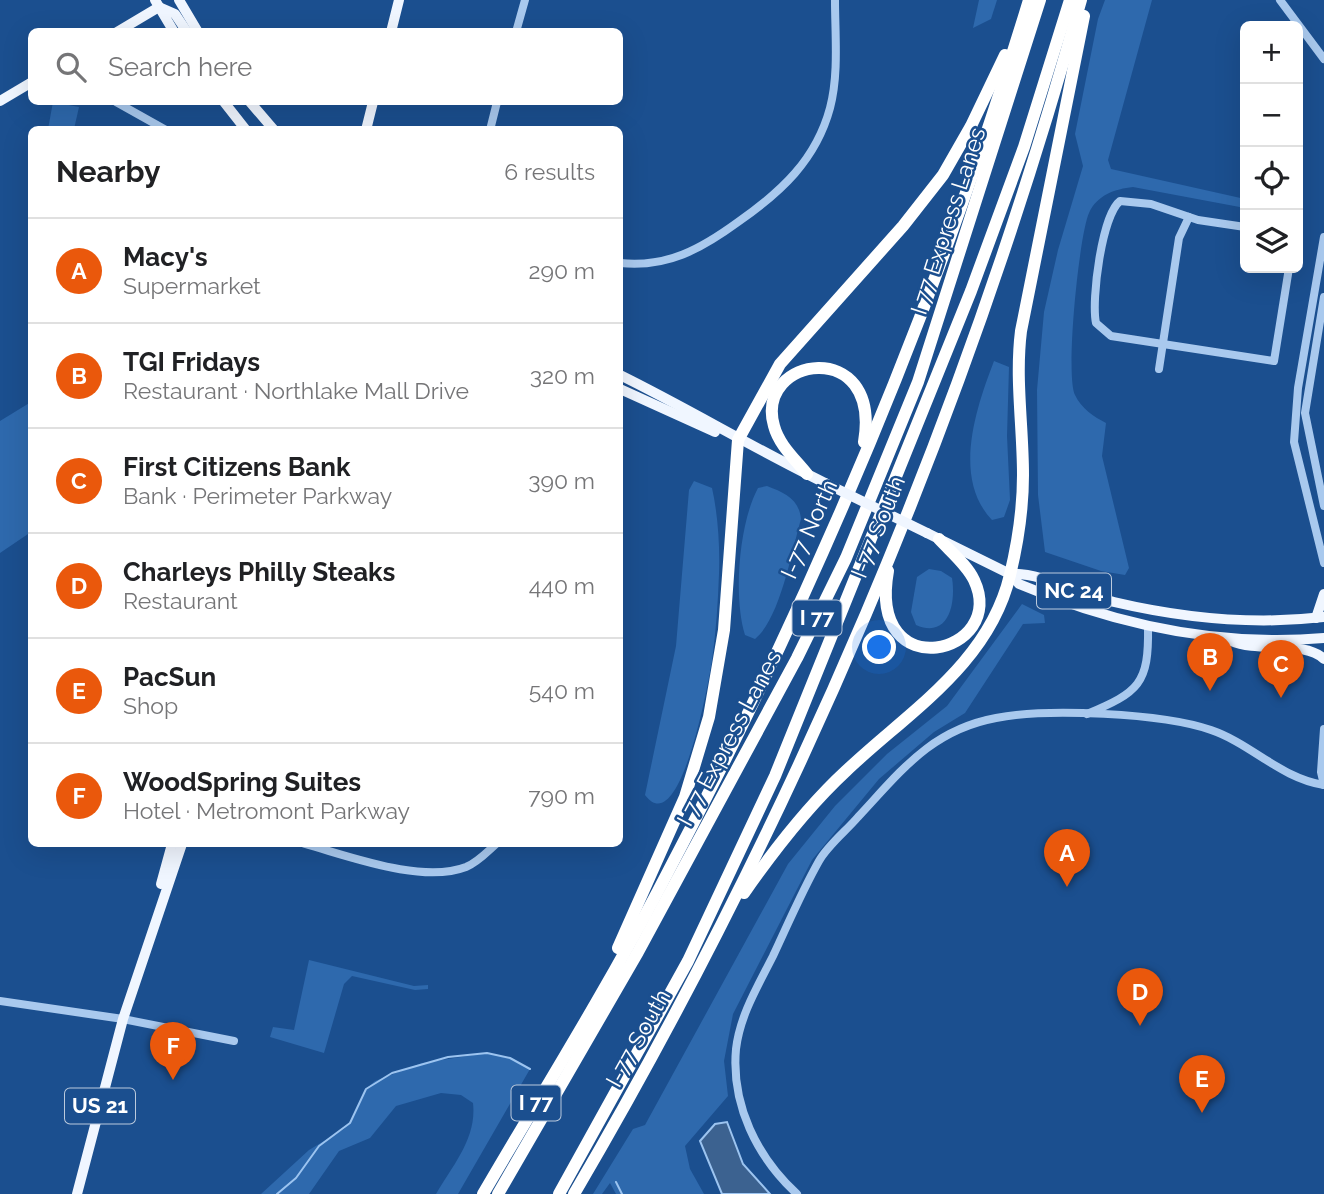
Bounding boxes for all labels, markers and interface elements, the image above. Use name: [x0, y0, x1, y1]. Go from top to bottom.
map controls: [1240, 21, 1303, 273]
button: +: [1240, 21, 1303, 84]
search box: [28, 28, 623, 105]
icon: search: [52, 48, 90, 86]
text: Search here: [108, 52, 252, 82]
button: −: [1240, 84, 1303, 147]
street label: I 77 Express Lanes: [905, 124, 991, 318]
button: locate: [1240, 147, 1303, 210]
text: Nearby: [56, 154, 160, 189]
text: 6 results: [504, 158, 595, 185]
button: layers: [1240, 210, 1303, 273]
text: Macy's: [123, 242, 208, 272]
text: A: [71, 257, 87, 284]
text: 290 m: [528, 257, 595, 284]
text: Supermarket: [123, 272, 261, 299]
text: TGI Fridays: [123, 347, 260, 377]
text: B: [71, 362, 87, 389]
text: 320 m: [530, 362, 595, 389]
text: Restaurant · Northlake Mall Drive: [123, 377, 469, 404]
text: First Citizens Bank: [123, 452, 350, 482]
text: C: [71, 467, 87, 494]
text: 390 m: [528, 467, 595, 494]
street label: I-77 South: [845, 472, 910, 582]
street label: I-77 North: [775, 475, 842, 582]
text: Bank · Perimeter Parkway: [123, 482, 392, 509]
text: Charleys Philly Steaks: [123, 557, 395, 587]
text: D: [71, 572, 87, 599]
text: 440 m: [529, 572, 595, 599]
road number: NC 24: [1037, 574, 1111, 608]
text: Restaurant: [123, 587, 238, 614]
road number: I 77: [792, 600, 842, 636]
your location: [862, 630, 896, 664]
pin: B: [1187, 633, 1233, 691]
pin: C: [1258, 640, 1304, 698]
street label: I 77 Express Lanes: [671, 645, 786, 830]
text: PacSun: [123, 662, 216, 692]
text: E: [72, 677, 86, 704]
text: 540 m: [529, 677, 595, 704]
text: Shop: [123, 692, 178, 719]
text: WoodSpring Suites: [123, 767, 361, 797]
text: F: [72, 782, 86, 809]
text: 790 m: [528, 782, 595, 809]
text: Hotel · Metromont Parkway: [123, 797, 410, 824]
pin: A: [1044, 829, 1090, 887]
pin: D: [1117, 968, 1163, 1026]
street label: I-77 South: [600, 984, 675, 1091]
pin: F: [150, 1022, 196, 1080]
pin: E: [1179, 1055, 1225, 1113]
road number: I 77: [512, 1086, 560, 1120]
road number: US 21: [65, 1088, 135, 1124]

